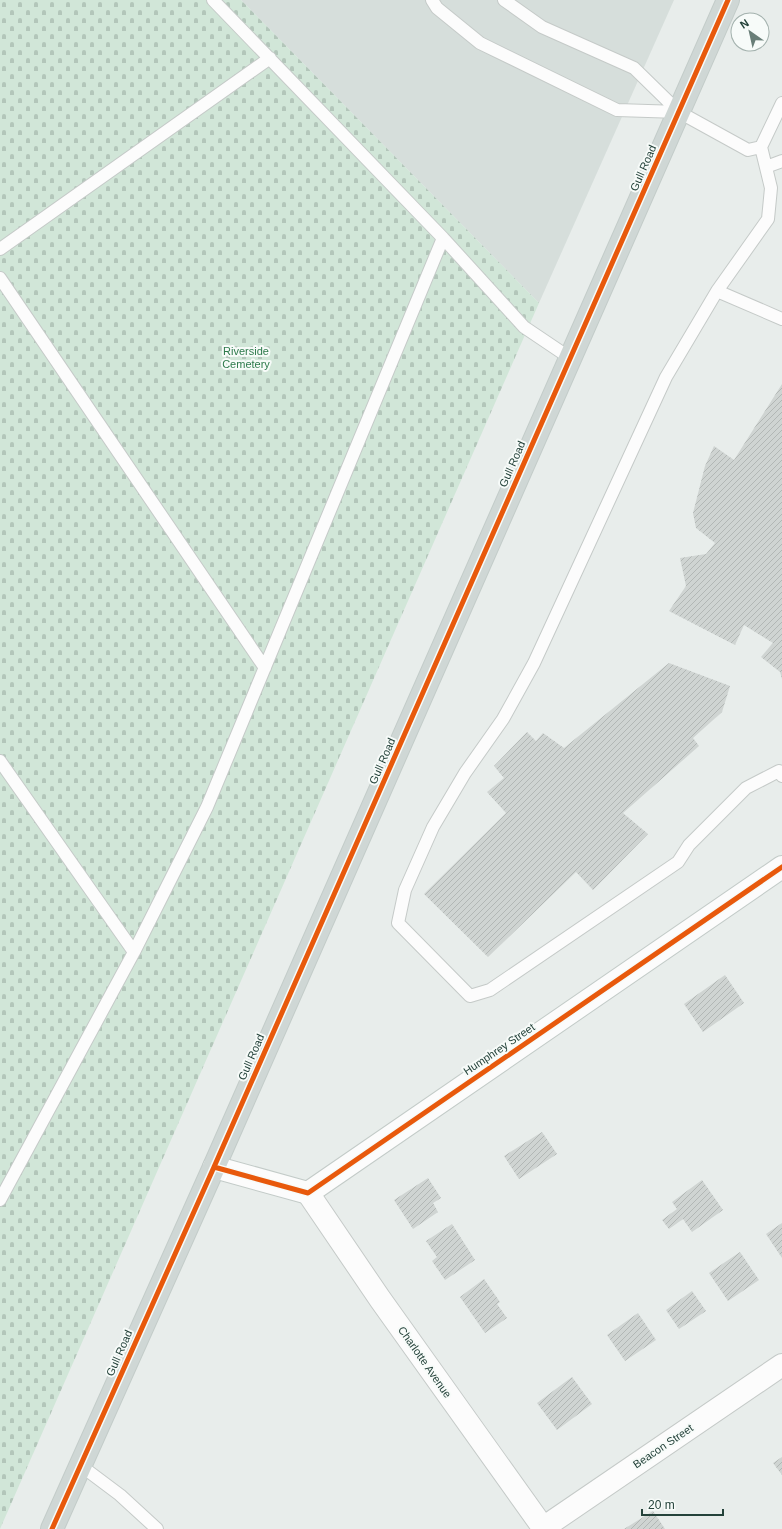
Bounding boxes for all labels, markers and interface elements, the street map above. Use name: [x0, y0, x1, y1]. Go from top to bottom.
north arrow: [730, 12, 770, 52]
text: N: [738, 16, 751, 31]
street label: Gull Road: [628, 143, 658, 193]
park label: Riverside Cemetery: [222, 345, 270, 370]
street label: Gull Road: [497, 439, 527, 489]
street label: Gull Road: [367, 736, 397, 786]
street label: Humphrey Street: [461, 1021, 537, 1077]
street label: Gull Road: [236, 1032, 266, 1082]
street label: Charlotte Avenue: [396, 1324, 454, 1400]
street label: Gull Road: [104, 1328, 134, 1378]
street label: Beacon Street: [631, 1422, 695, 1470]
scale bar: [642, 1491, 723, 1517]
text: 20 m: [648, 1498, 675, 1512]

